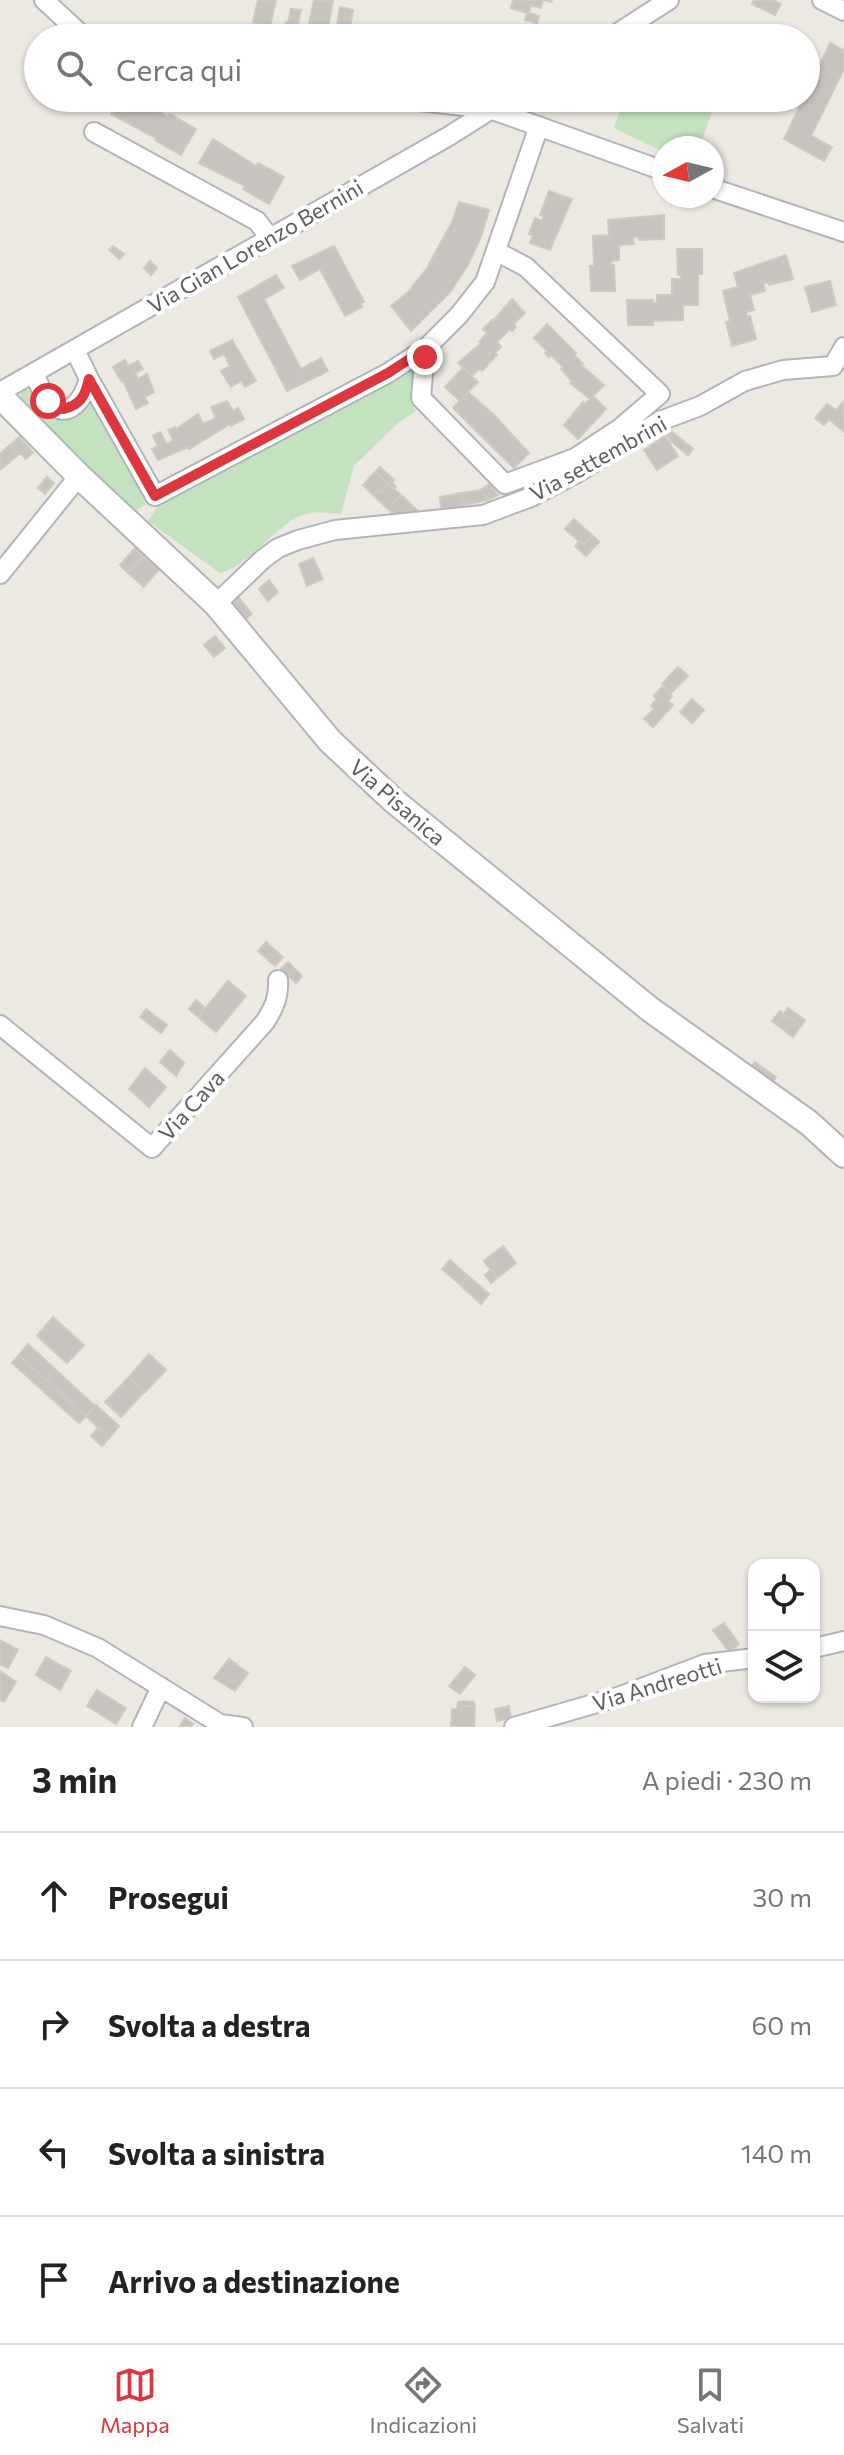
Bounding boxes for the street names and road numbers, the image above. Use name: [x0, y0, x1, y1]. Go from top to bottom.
street label: Via Gian Lorenzo Bernini: [142, 173, 368, 319]
street label: Via settembrini: [525, 409, 671, 507]
street label: Via Pisanica: [345, 753, 451, 851]
street label: Via Cava: [152, 1064, 230, 1146]
street label: Via Andreotti: [589, 1652, 725, 1716]

